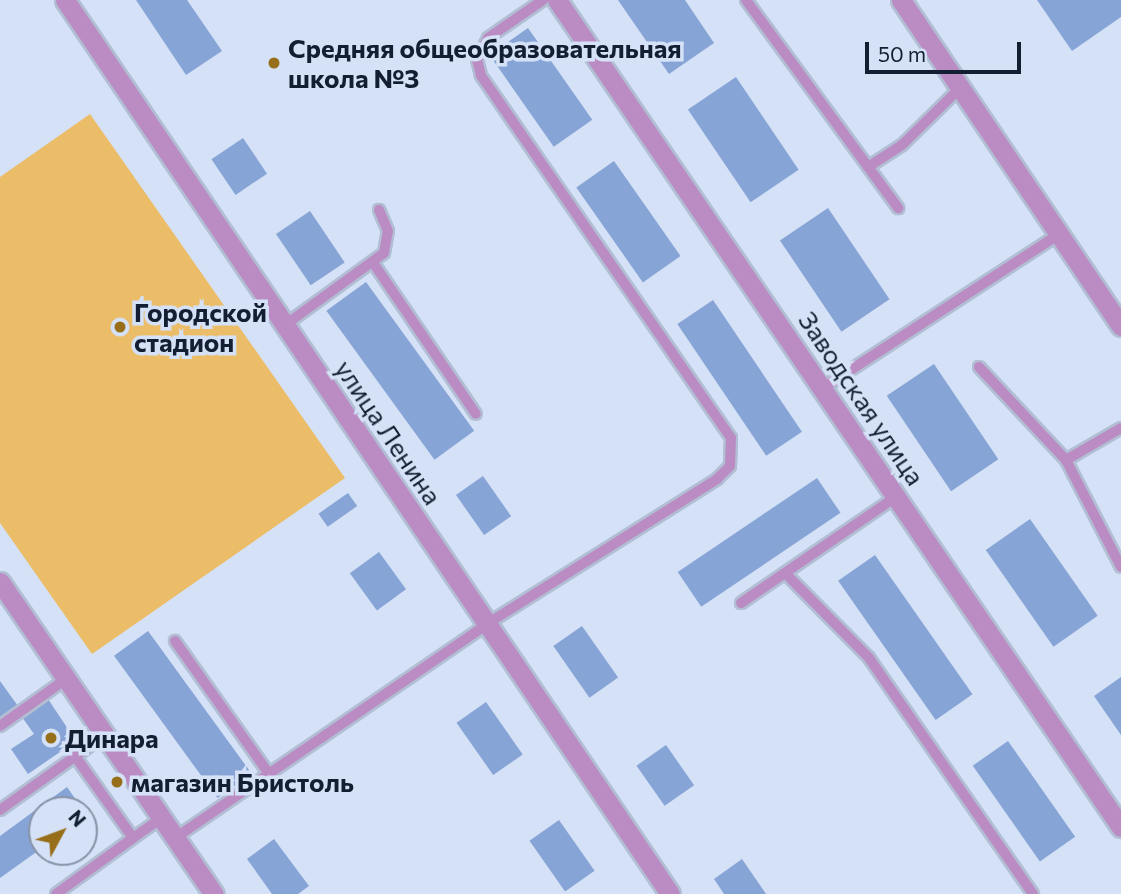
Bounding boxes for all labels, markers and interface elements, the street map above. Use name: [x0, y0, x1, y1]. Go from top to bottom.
scale bar: [869, 28, 1025, 72]
place label: Cредняя общеобразовательная школа №3: [288, 32, 682, 94]
text: 50 m: [878, 41, 926, 66]
marker: Cредняя общеобразовательная школа №3: [266, 55, 282, 71]
place label: Городской стадион: [134, 296, 267, 358]
street label: Заводская улица: [792, 305, 932, 491]
marker: Городской стадион: [112, 319, 128, 335]
street label: улица Ленина: [329, 354, 449, 510]
place label: Динара: [65, 722, 159, 754]
marker: Динара: [43, 730, 59, 746]
place label: магазин Бристоль: [131, 766, 354, 798]
marker: магазин Бристоль: [109, 774, 125, 790]
north arrow: [28, 796, 98, 866]
text: N: [64, 805, 91, 831]

